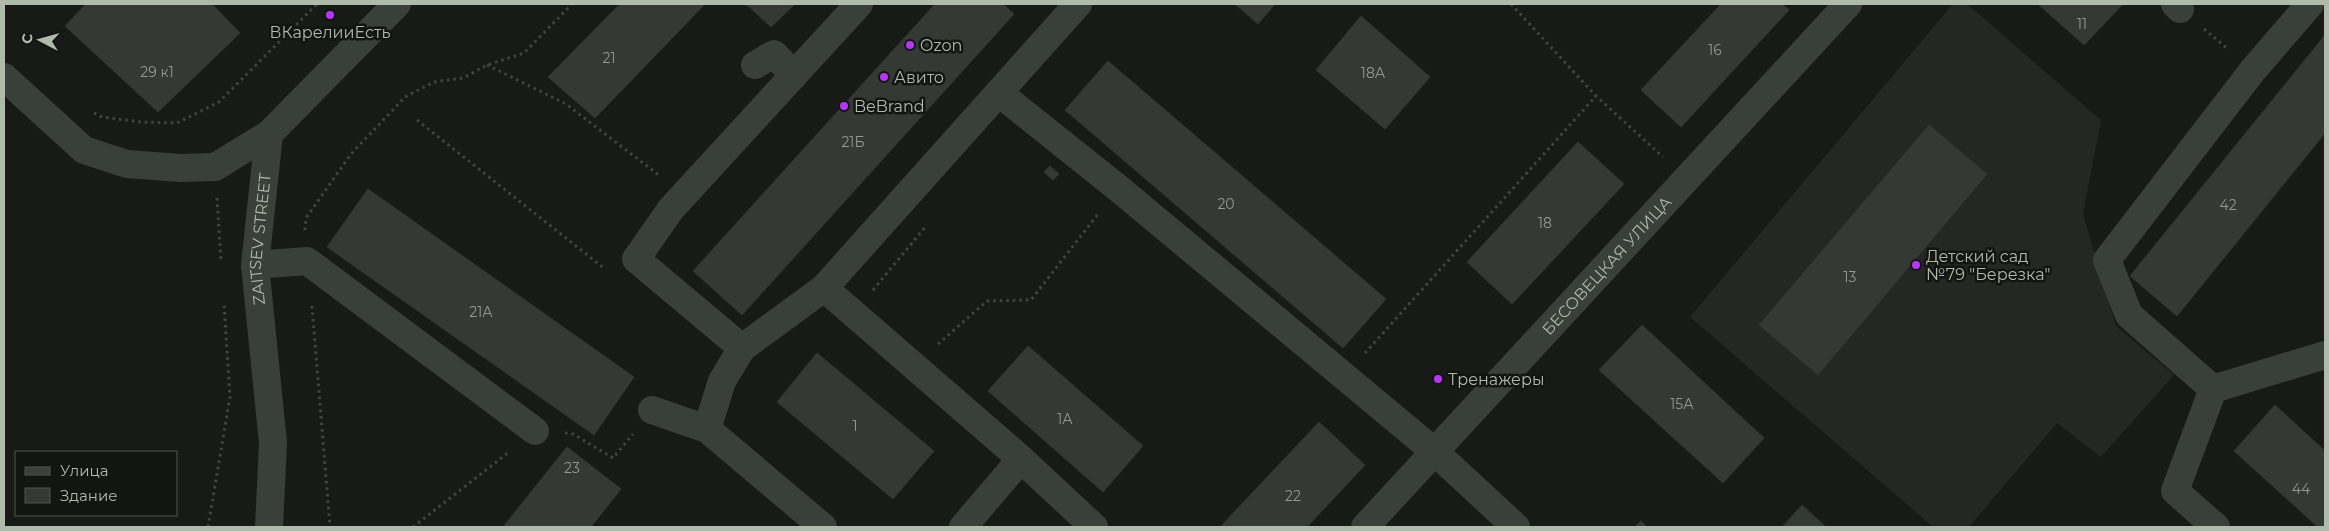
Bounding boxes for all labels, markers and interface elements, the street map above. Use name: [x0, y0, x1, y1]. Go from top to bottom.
marker: ВКарелииЕсть: [324, 9, 336, 21]
north arrow: [15, 15, 65, 65]
house number: 11: [2077, 15, 2087, 33]
place label: ВКарелииЕсть: [270, 23, 390, 42]
text: С: [18, 33, 37, 45]
place label: Ozon: [920, 36, 962, 55]
marker: Ozon: [904, 39, 916, 51]
house number: 16: [1708, 41, 1722, 59]
house number: 21: [602, 49, 616, 67]
house number: 29 к1: [140, 63, 174, 81]
house number: 18А: [1361, 64, 1386, 82]
place label: Авито: [894, 68, 944, 87]
marker: Авито: [878, 71, 890, 83]
place label: BeBrand: [854, 97, 925, 116]
marker: BeBrand: [838, 100, 850, 112]
house number: 21Б: [841, 133, 865, 151]
street label: ZAITSEV STREET: [245, 171, 274, 306]
street label: БЕСОВЕЦКАЯ УЛИЦА: [1538, 192, 1675, 339]
house number: 20: [1217, 195, 1235, 213]
house number: 42: [2219, 196, 2237, 214]
house number: 18: [1538, 214, 1552, 232]
place label: Детский сад №79 "Березка": [1926, 247, 2051, 284]
marker: Детский сад №79 "Березка": [1910, 259, 1922, 271]
house number: 13: [1844, 268, 1857, 286]
house number: 21А: [469, 303, 493, 321]
place label: Тренажеры: [1448, 370, 1545, 389]
marker: Тренажеры: [1432, 373, 1444, 385]
house number: 15А: [1670, 395, 1694, 413]
house number: 1А: [1057, 410, 1073, 428]
house number: 1: [852, 417, 858, 435]
legend: [15, 451, 178, 516]
house number: 23: [564, 459, 580, 477]
text: Улица: [60, 461, 108, 480]
house number: 44: [2292, 480, 2311, 498]
text: Здание: [60, 486, 118, 505]
house number: 22: [1285, 487, 1301, 505]

